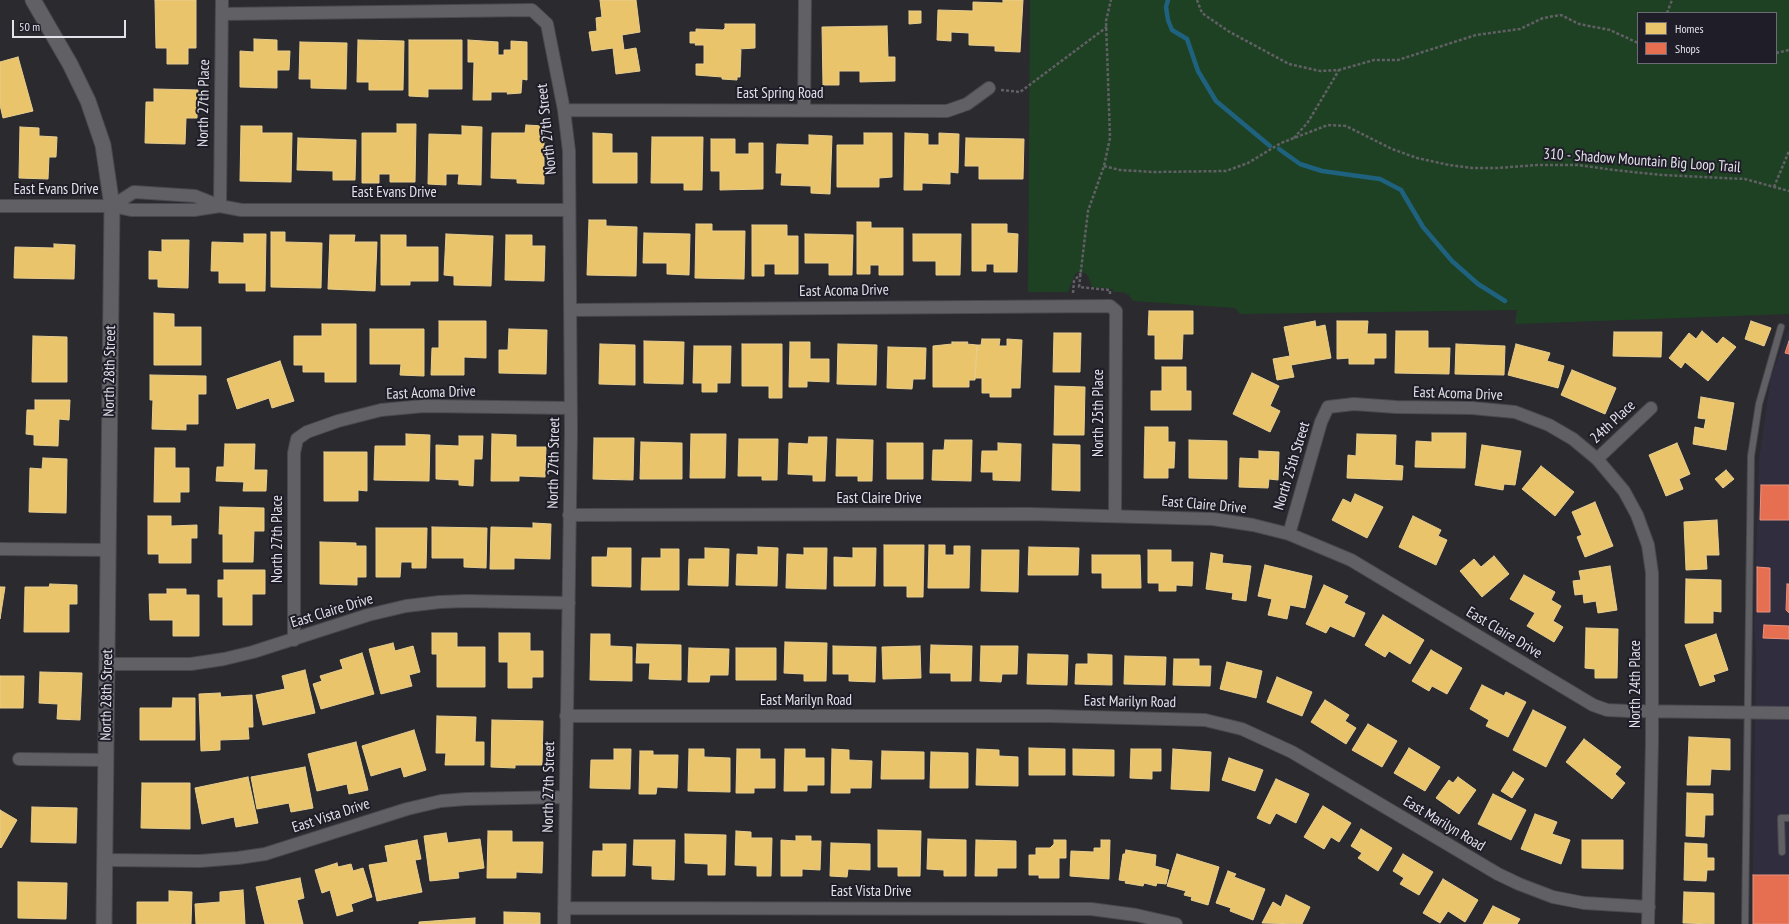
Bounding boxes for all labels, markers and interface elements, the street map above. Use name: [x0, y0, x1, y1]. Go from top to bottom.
scale bar: [14, 12, 128, 38]
legend: [1637, 12, 1777, 64]
text: 50 m: [19, 19, 40, 34]
text: Homes: [1675, 21, 1703, 36]
text: Shops: [1675, 41, 1700, 56]
street label: North 27th Place: [194, 59, 214, 147]
street label: North 27th Street: [533, 83, 561, 175]
street label: East Spring Road: [737, 85, 823, 103]
street label: 310 - Shadow Mountain Big Loop Trail: [1543, 145, 1741, 177]
street label: East Evans Drive: [13, 181, 99, 199]
street label: East Evans Drive: [351, 184, 437, 202]
street label: East Acoma Drive: [799, 281, 889, 301]
street label: North 28th Street: [100, 325, 120, 417]
street label: North 25th Place: [1090, 369, 1108, 457]
street label: East Acoma Drive: [386, 382, 476, 404]
street label: East Acoma Drive: [1413, 383, 1503, 405]
street label: 24th Place: [1587, 397, 1639, 447]
street label: North 27th Street: [544, 417, 564, 509]
street label: North 25th Street: [1270, 420, 1314, 512]
street label: East Claire Drive: [836, 490, 922, 508]
street label: East Claire Drive: [1161, 492, 1247, 518]
street label: North 27th Place: [269, 495, 287, 583]
street label: East Claire Drive: [289, 590, 375, 632]
street label: East Claire Drive: [1463, 603, 1545, 663]
street label: North 24th Place: [1627, 640, 1645, 728]
street label: North 28th Street: [97, 649, 117, 741]
street label: East Marilyn Road: [760, 692, 852, 710]
street label: East Marilyn Road: [1084, 692, 1176, 712]
street label: North 27th Street: [539, 741, 559, 833]
street label: East Marilyn Road: [1400, 793, 1488, 855]
street label: East Vista Drive: [290, 795, 372, 837]
street label: East Vista Drive: [831, 883, 911, 901]

